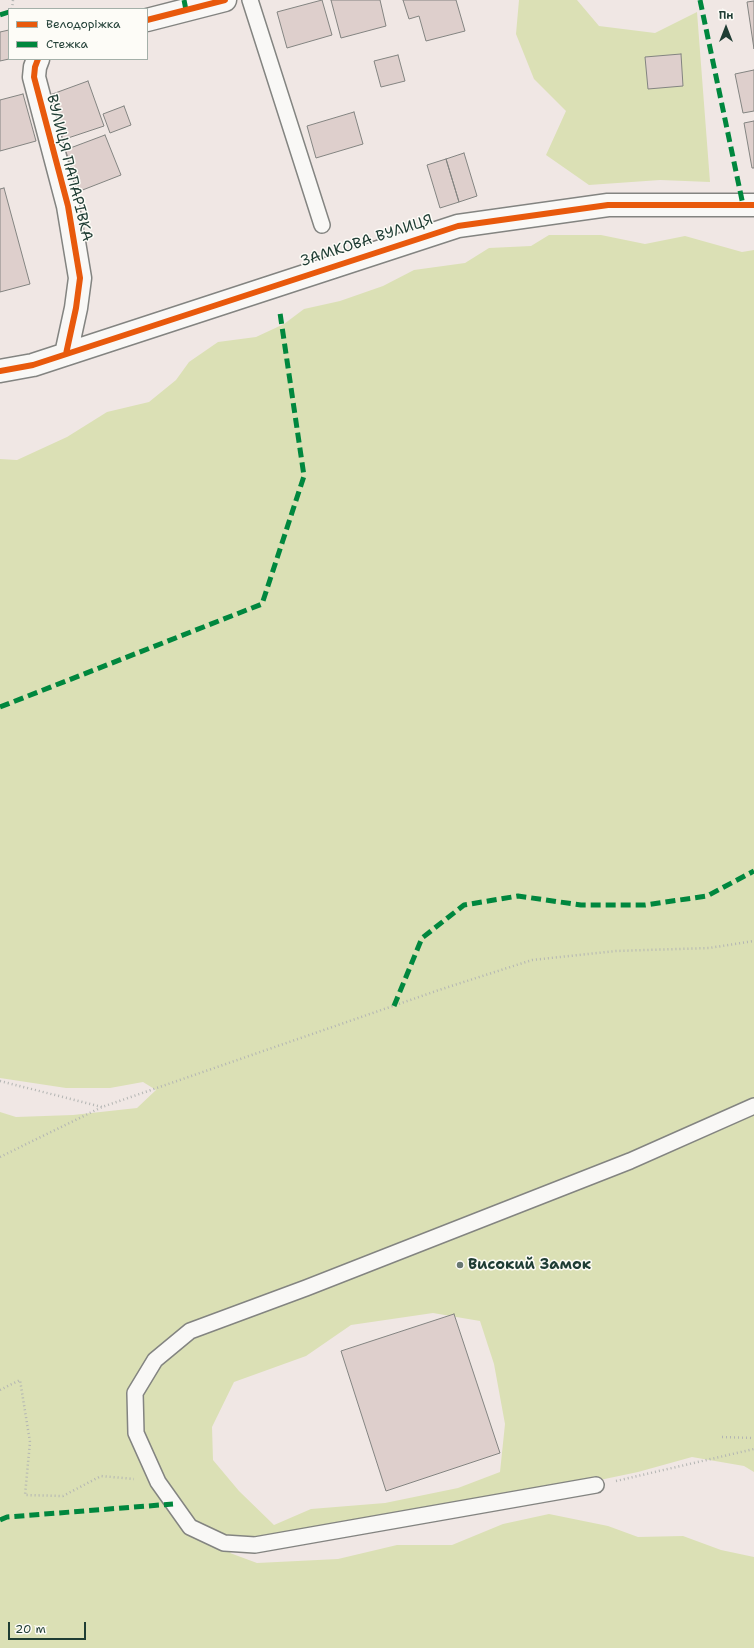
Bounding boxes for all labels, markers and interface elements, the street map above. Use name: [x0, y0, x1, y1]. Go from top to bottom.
legend: [8, 8, 148, 60]
north arrow: [706, 8, 746, 48]
text: Пн: [719, 8, 733, 23]
text: Велодоріжка: [46, 16, 120, 32]
text: Стежка: [46, 36, 88, 52]
street label: ВУЛИЦЯ ПАПАРІВКА: [42, 93, 96, 243]
street label: ЗАМКОВА ВУЛИЦЯ: [299, 211, 435, 271]
place label: Високий Замок: [468, 1256, 591, 1274]
marker: Високий Замок: [455, 1260, 465, 1270]
scale bar: [10, 1614, 88, 1640]
text: 20 m: [15, 1621, 46, 1637]

